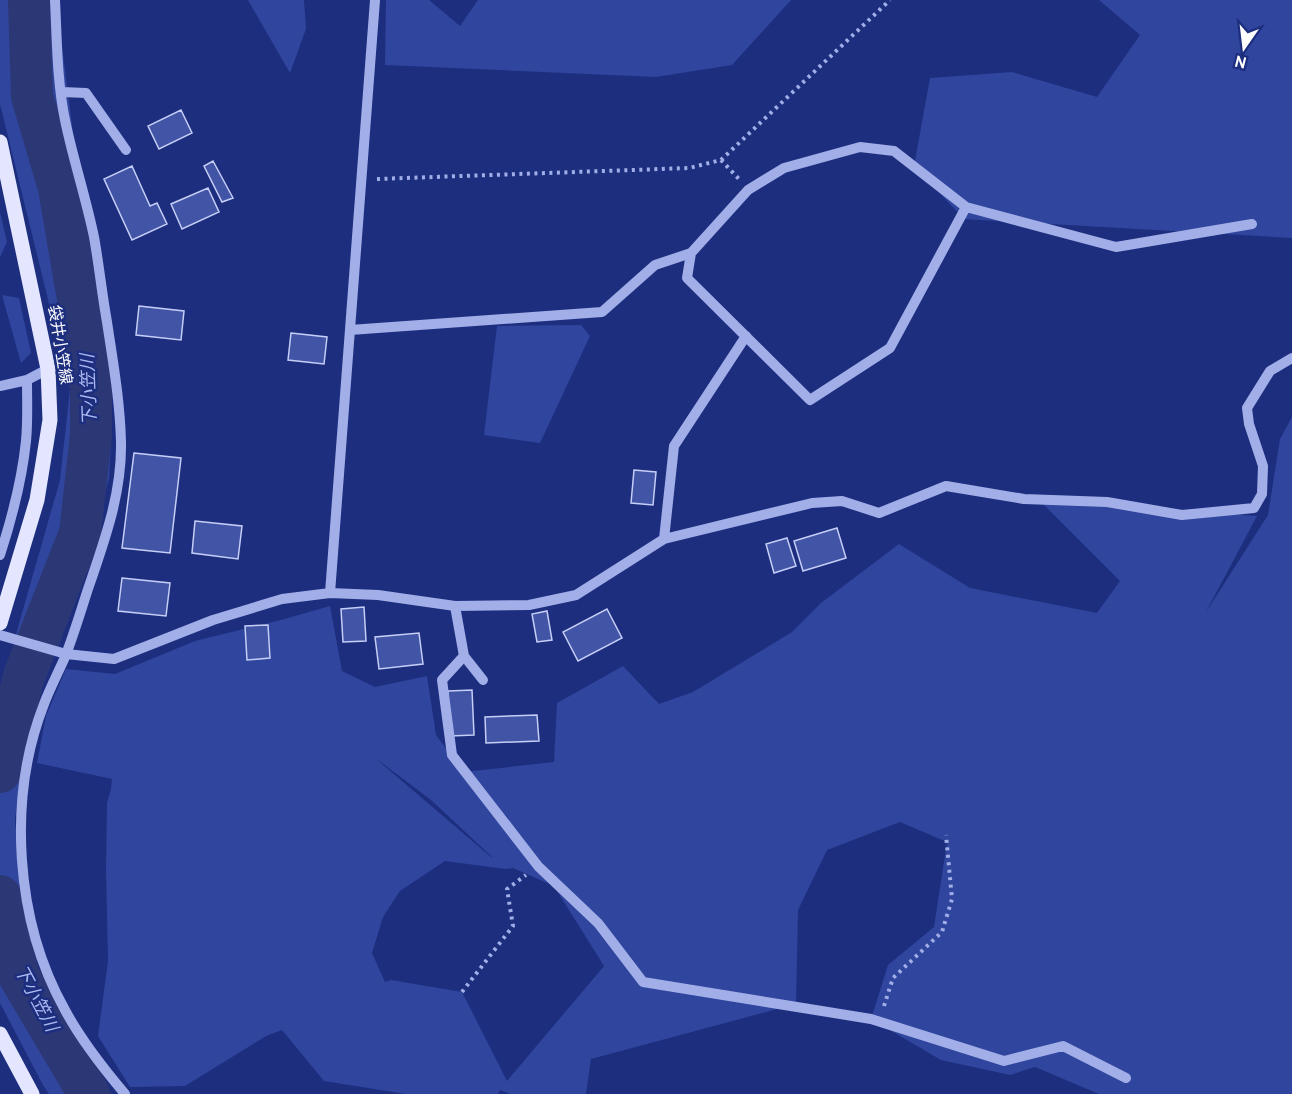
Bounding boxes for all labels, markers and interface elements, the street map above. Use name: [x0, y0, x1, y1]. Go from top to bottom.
north arrow: [1214, 18, 1274, 78]
text: N: [1233, 50, 1249, 72]
street label: 袋井小笠線: [43, 304, 75, 386]
water label: 下小笠川: [77, 352, 103, 426]
water label: 下小笠川: [8, 962, 63, 1038]

